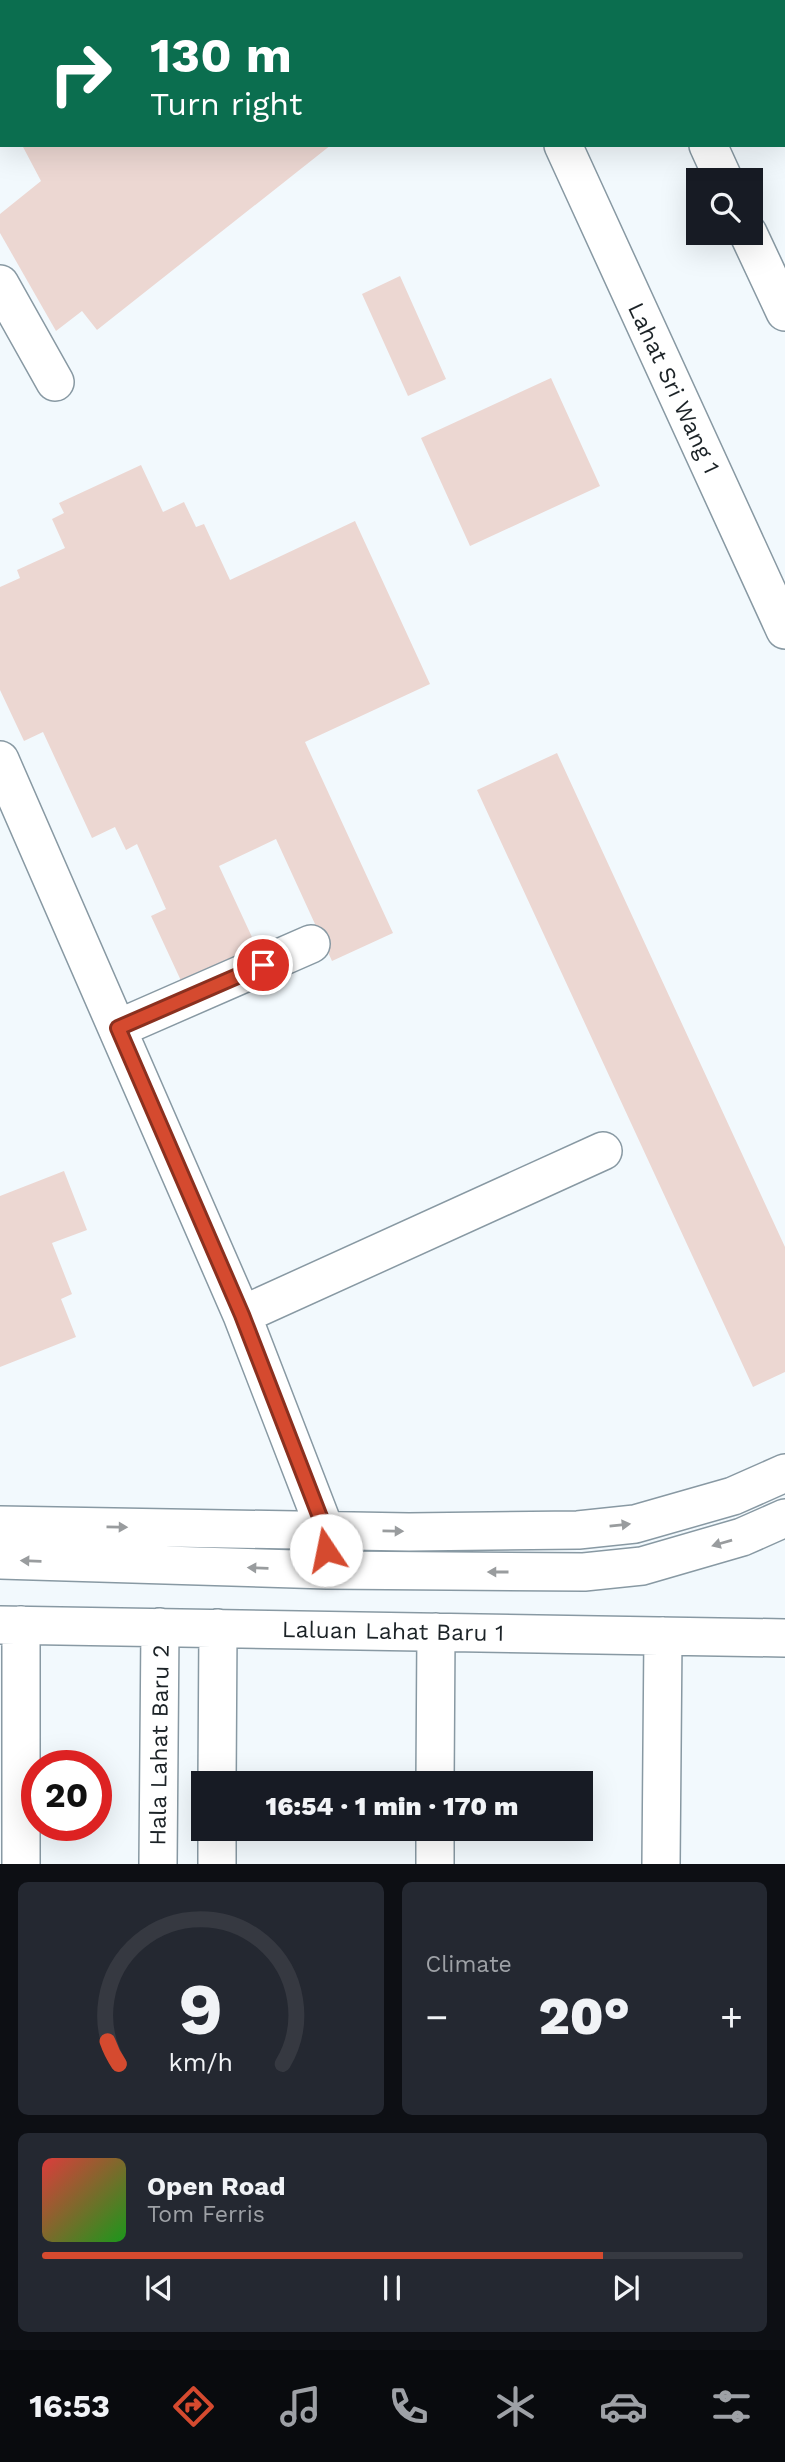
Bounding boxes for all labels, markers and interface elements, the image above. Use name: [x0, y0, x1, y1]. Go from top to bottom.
text: 130 m: [150, 26, 292, 84]
icon: right: [35, 28, 126, 119]
text: Turn right: [150, 85, 302, 123]
map controls: [686, 168, 763, 245]
button: search: [686, 168, 763, 245]
street label: Lahat Sri Wang 1: [622, 298, 725, 478]
pin: [233, 935, 293, 995]
icon: arrive: [244, 946, 282, 984]
position arrow: [289, 1513, 363, 1587]
one-way arrow: [609, 1520, 631, 1531]
one-way arrow: [106, 1521, 128, 1532]
one-way arrow: [382, 1526, 404, 1537]
one-way arrow: [711, 1539, 732, 1549]
one-way arrow: [20, 1556, 42, 1567]
one-way arrow: [247, 1562, 269, 1574]
one-way arrow: [486, 1566, 508, 1578]
street label: Laluan Lahat Baru 1: [282, 1616, 504, 1647]
street label: Hala Lahat Baru 2: [144, 1644, 175, 1846]
speed limit sign: 20: [21, 1750, 112, 1841]
text: 16:54 · 1 min · 170 m: [266, 1791, 518, 1821]
text: Climate: [426, 1951, 512, 1978]
text: 9: [178, 1967, 223, 2053]
text: 20°: [538, 1986, 630, 2047]
text: −: [426, 1995, 448, 2039]
text: +: [720, 1995, 743, 2039]
text: km/h: [169, 2048, 233, 2077]
text: Open Road: [147, 2171, 285, 2201]
text: Tom Ferris: [147, 2201, 265, 2228]
icon: previous: [140, 2269, 178, 2307]
icon: pause: [373, 2269, 411, 2307]
icon: next: [607, 2269, 645, 2307]
icon: directions: [169, 2382, 218, 2431]
icon: music: [276, 2382, 325, 2431]
icon: phone: [384, 2382, 433, 2431]
icon: climate: [491, 2382, 540, 2431]
icon: car: [599, 2382, 648, 2431]
icon: filters: [707, 2382, 756, 2431]
text: 16:53: [29, 2387, 110, 2425]

